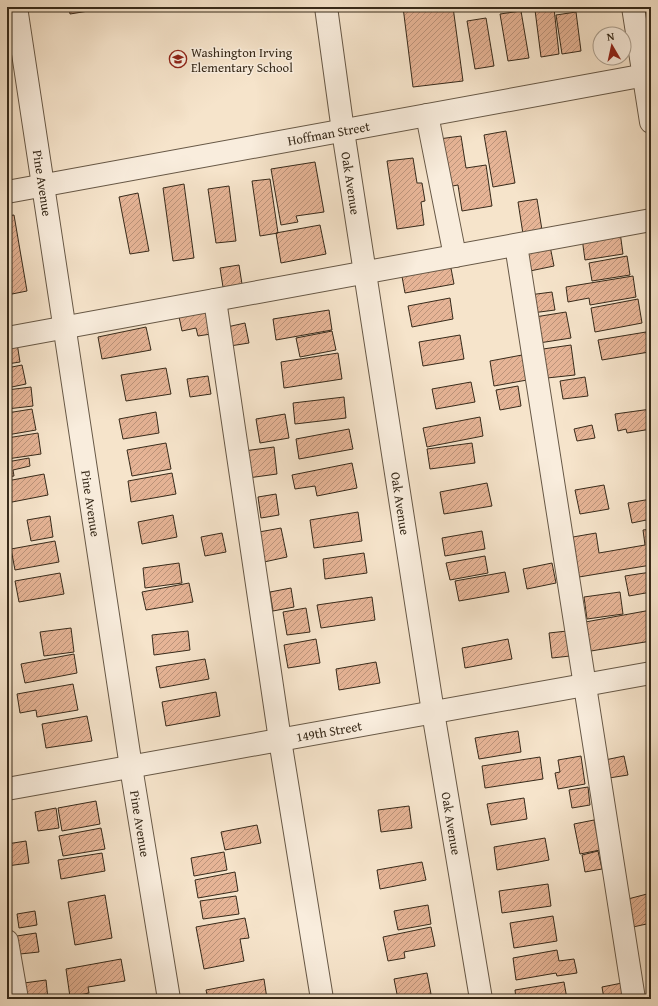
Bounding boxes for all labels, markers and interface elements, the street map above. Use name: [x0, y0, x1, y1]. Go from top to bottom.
north arrow: [592, 26, 632, 66]
text: N: [606, 28, 616, 45]
place label: Washington Irving Elementary School: [191, 43, 293, 77]
school or university icon: Washington Irving Elementary School: [168, 49, 188, 69]
street label: Hoffman Street: [286, 117, 372, 150]
street label: Pine Avenue: [28, 149, 57, 218]
street label: Oak Avenue: [336, 150, 365, 216]
street label: Pine Avenue: [76, 469, 105, 538]
street label: Oak Avenue: [386, 471, 414, 536]
street label: 149th Street: [294, 716, 364, 747]
street label: Pine Avenue: [125, 789, 155, 858]
street label: Oak Avenue: [437, 791, 466, 856]

